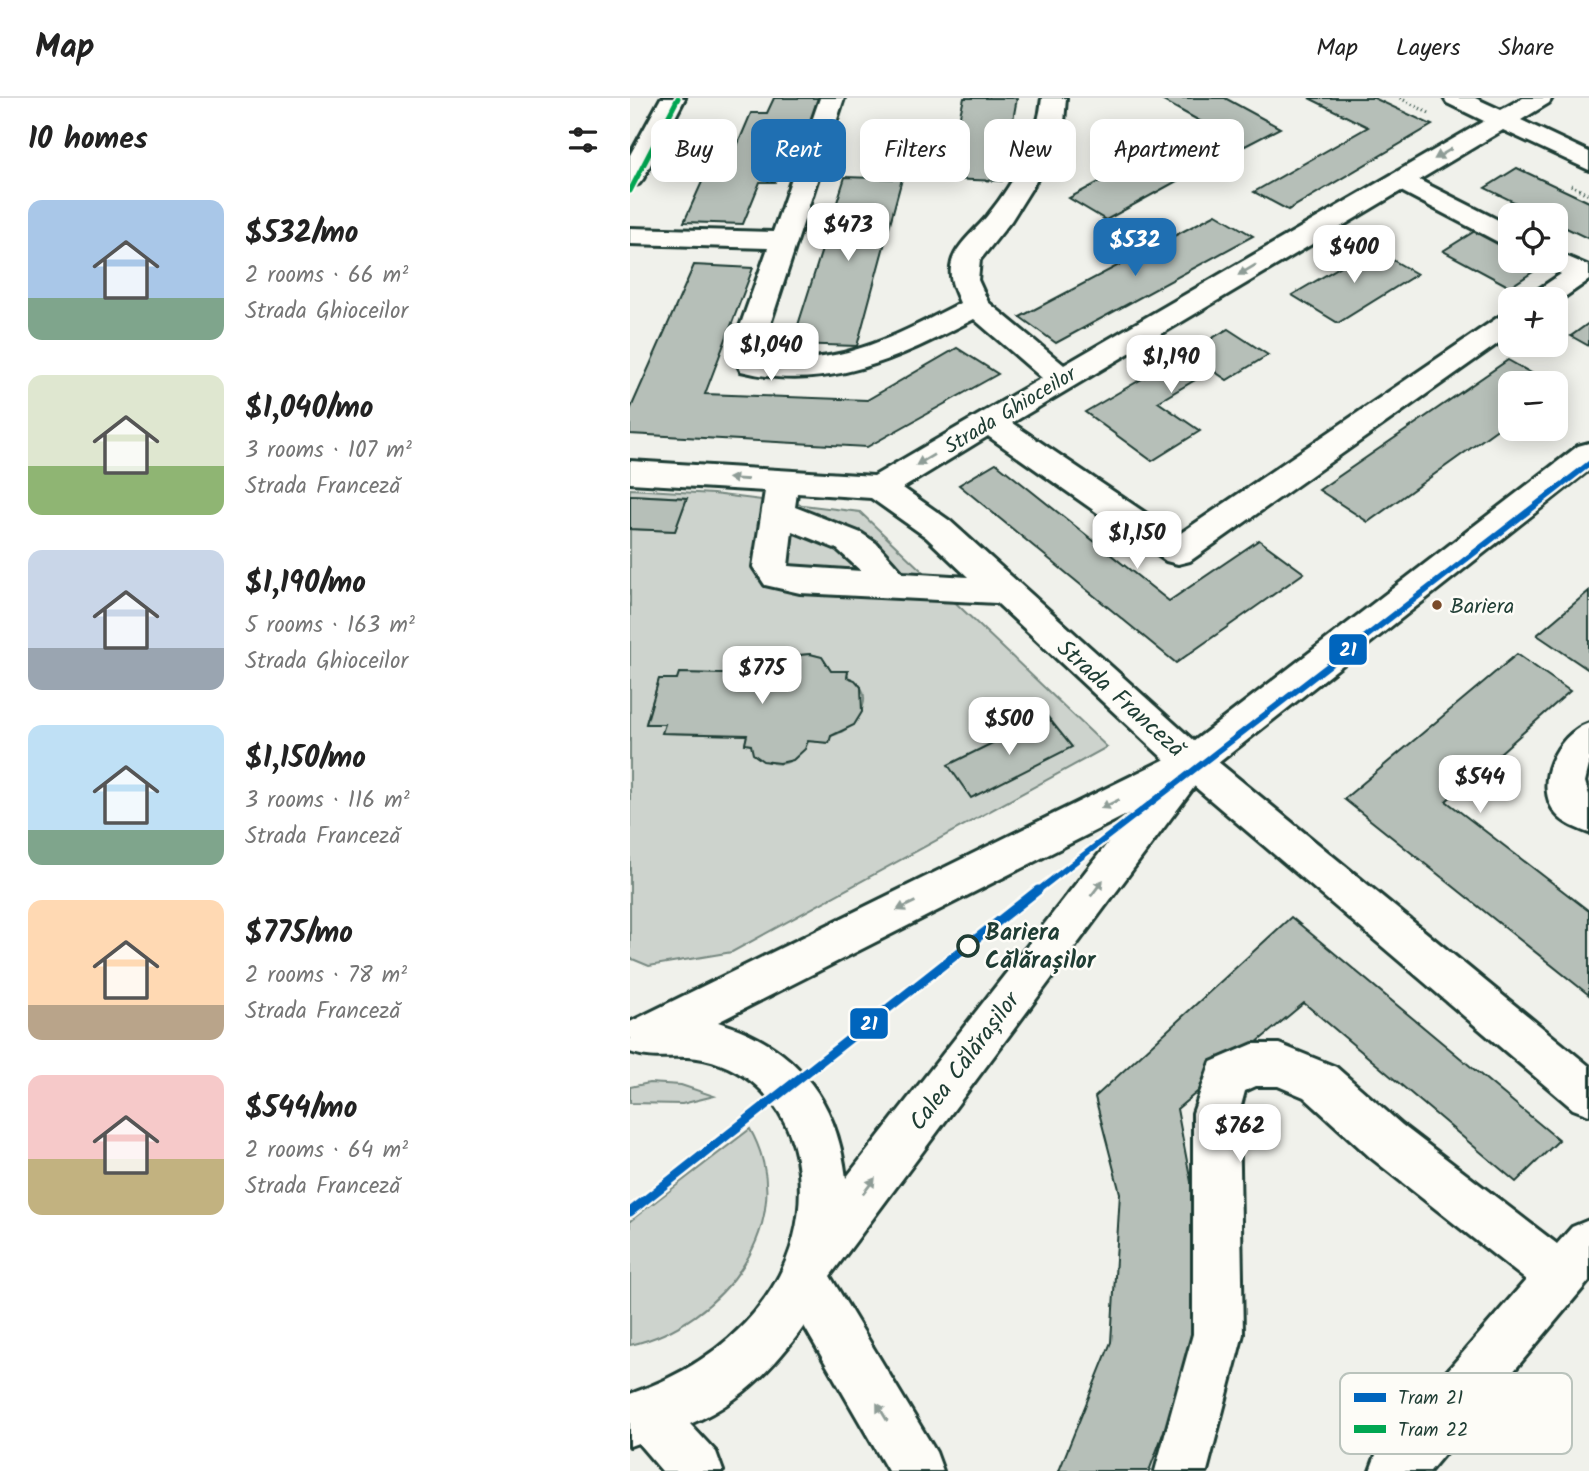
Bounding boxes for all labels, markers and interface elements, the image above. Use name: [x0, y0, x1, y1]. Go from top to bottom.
text: Map: [35, 22, 95, 75]
text: Map: [1316, 29, 1358, 68]
text: Layers: [1396, 29, 1460, 68]
text: Share: [1498, 29, 1554, 68]
text: 10 homes: [28, 116, 148, 164]
chip: Buy: [651, 119, 737, 182]
chip: Rent: [751, 119, 846, 182]
chip: Filters: [860, 119, 970, 182]
chip: New: [984, 119, 1076, 182]
chip: Apartment: [1090, 119, 1244, 182]
icon: filters: [564, 121, 602, 159]
one-way arrow: [1433, 148, 1453, 160]
map controls: [1498, 203, 1568, 441]
button: locate: [1498, 203, 1568, 273]
pin: $473: [807, 204, 889, 263]
text: $473: [823, 208, 873, 244]
text: $532/mo: [245, 210, 359, 258]
pin: $532: [1094, 218, 1176, 278]
text: $532: [1109, 223, 1161, 259]
pin: $400: [1313, 226, 1395, 285]
icon: home: [84, 228, 168, 312]
text: $400: [1329, 230, 1379, 266]
text: 2 rooms · 66 m²: [245, 258, 408, 294]
one-way arrow: [1238, 263, 1257, 276]
button: +: [1498, 287, 1568, 357]
text: Strada Ghioceilor: [245, 294, 408, 330]
pin: $1,040: [714, 324, 828, 383]
text: $1,040: [740, 328, 802, 364]
pin: $1,190: [1114, 336, 1228, 395]
text: $1,190: [1143, 340, 1199, 376]
street label: Strada Ghioceilor: [938, 358, 1084, 464]
button: −: [1498, 371, 1568, 441]
text: $1,040/mo: [245, 385, 374, 433]
icon: home: [84, 403, 168, 487]
text: 3 rooms · 107 m²: [245, 433, 412, 469]
one-way arrow: [915, 454, 934, 467]
text: Strada Franceză: [245, 469, 400, 505]
one-way arrow: [726, 473, 748, 484]
pin: $1,150: [1080, 512, 1194, 571]
text: $1,150: [1109, 516, 1165, 552]
text: $1,190/mo: [245, 560, 366, 608]
icon: home: [84, 578, 168, 662]
place label: Bariera: [1450, 590, 1514, 625]
marker: Bariera: [1430, 598, 1444, 612]
text: 5 rooms · 163 m²: [245, 608, 415, 644]
street label: Strada Franceză: [1047, 630, 1195, 770]
line badge: 21: [1328, 633, 1368, 666]
text: 21: [1340, 636, 1357, 666]
text: Strada Ghioceilor: [245, 644, 408, 680]
pin: $775: [721, 646, 803, 706]
text: $775: [739, 651, 785, 687]
pin: $500: [968, 698, 1050, 757]
text: $500: [985, 702, 1033, 738]
text: $1,150/mo: [245, 735, 366, 783]
icon: home: [84, 753, 168, 837]
pin: $544: [1439, 756, 1521, 815]
text: $544: [1455, 760, 1505, 796]
text: 3 rooms · 116 m²: [245, 783, 410, 819]
one-way arrow: [1100, 799, 1120, 810]
text: Strada Franceză: [245, 819, 400, 855]
one-way arrow: [1089, 879, 1103, 897]
one-way arrow: [896, 900, 916, 911]
text: $775/mo: [245, 910, 353, 958]
place label: Bariera Călărașilor: [985, 914, 1097, 981]
icon: home: [84, 928, 168, 1012]
marker: Bariera Călărașilor: [957, 935, 979, 957]
text: 2 rooms · 78 m²: [245, 958, 407, 994]
street label: Calea Călărașilor: [900, 982, 1032, 1140]
text: Strada Franceză: [245, 994, 400, 1030]
line badge: 21: [849, 1007, 889, 1040]
text: 21: [861, 1010, 878, 1040]
text: $544/mo: [245, 1085, 357, 1133]
icon: home: [84, 1103, 168, 1187]
pin: $762: [1199, 1104, 1281, 1164]
text: $762: [1215, 1109, 1265, 1145]
text: 2 rooms · 64 m²: [245, 1133, 408, 1169]
text: Strada Franceză: [245, 1169, 400, 1205]
one-way arrow: [862, 1177, 877, 1195]
legend: [1340, 1373, 1572, 1454]
text: Tram 21: [1398, 1384, 1463, 1414]
one-way arrow: [876, 1403, 888, 1422]
text: Tram 22: [1398, 1416, 1468, 1446]

